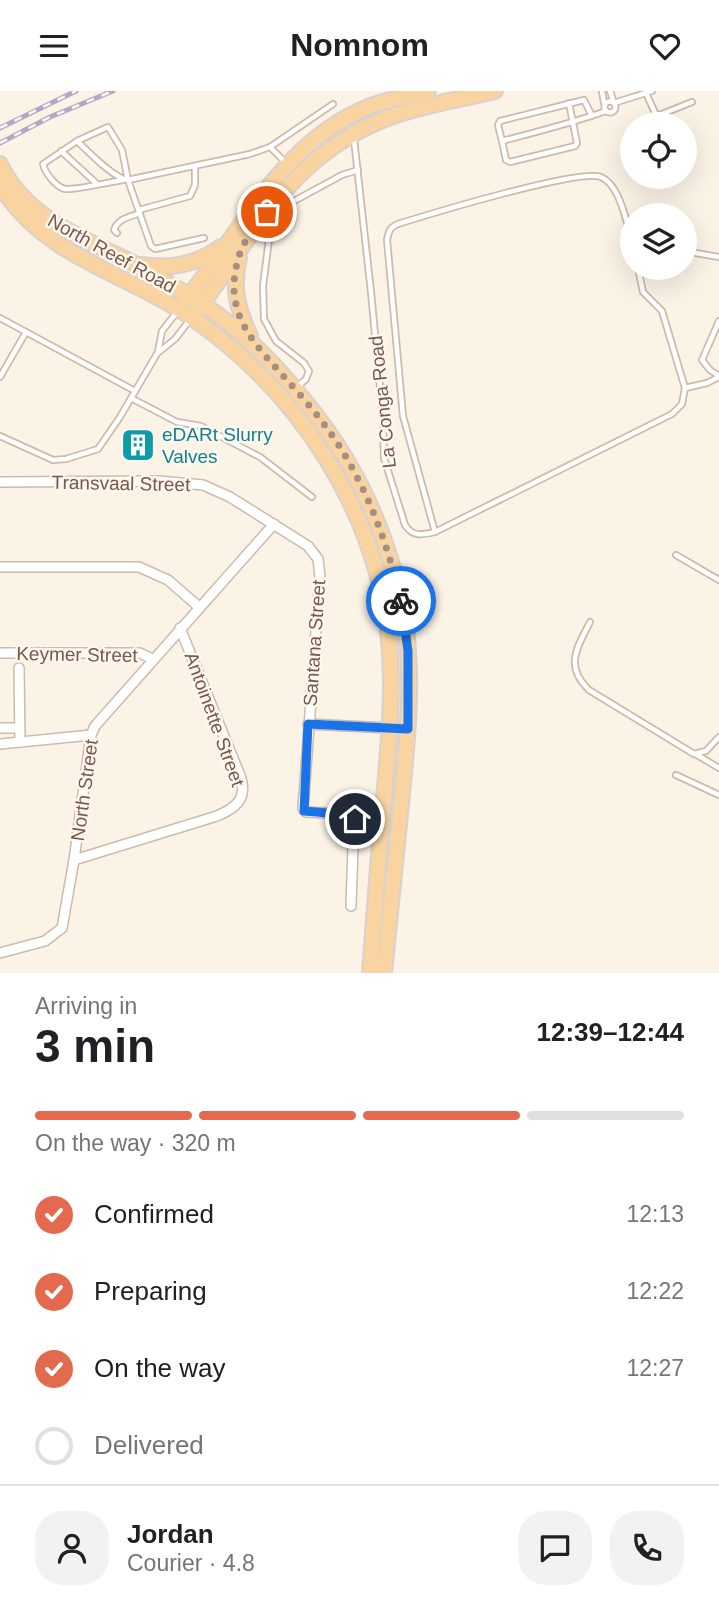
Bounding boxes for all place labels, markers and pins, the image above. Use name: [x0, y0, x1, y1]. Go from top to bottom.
pin: [237, 182, 297, 242]
place label: eDARt Slurry Valves: [162, 424, 273, 467]
building icon: eDARt Slurry Valves: [119, 426, 157, 464]
pin: [325, 789, 385, 849]

